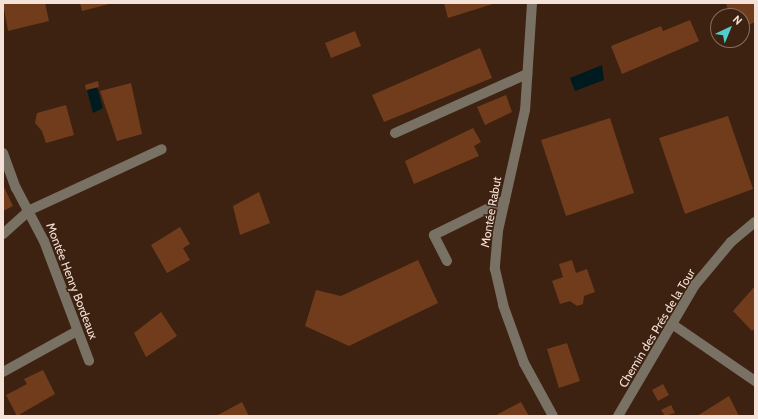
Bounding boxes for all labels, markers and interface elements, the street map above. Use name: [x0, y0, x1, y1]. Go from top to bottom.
north arrow: [710, 8, 750, 48]
text: N: [730, 12, 745, 28]
street label: Montée Rabut: [478, 175, 504, 249]
street label: Montée Henry Bordeaux: [43, 221, 101, 341]
street label: Chemin des Prés de la Tour: [616, 266, 698, 390]

